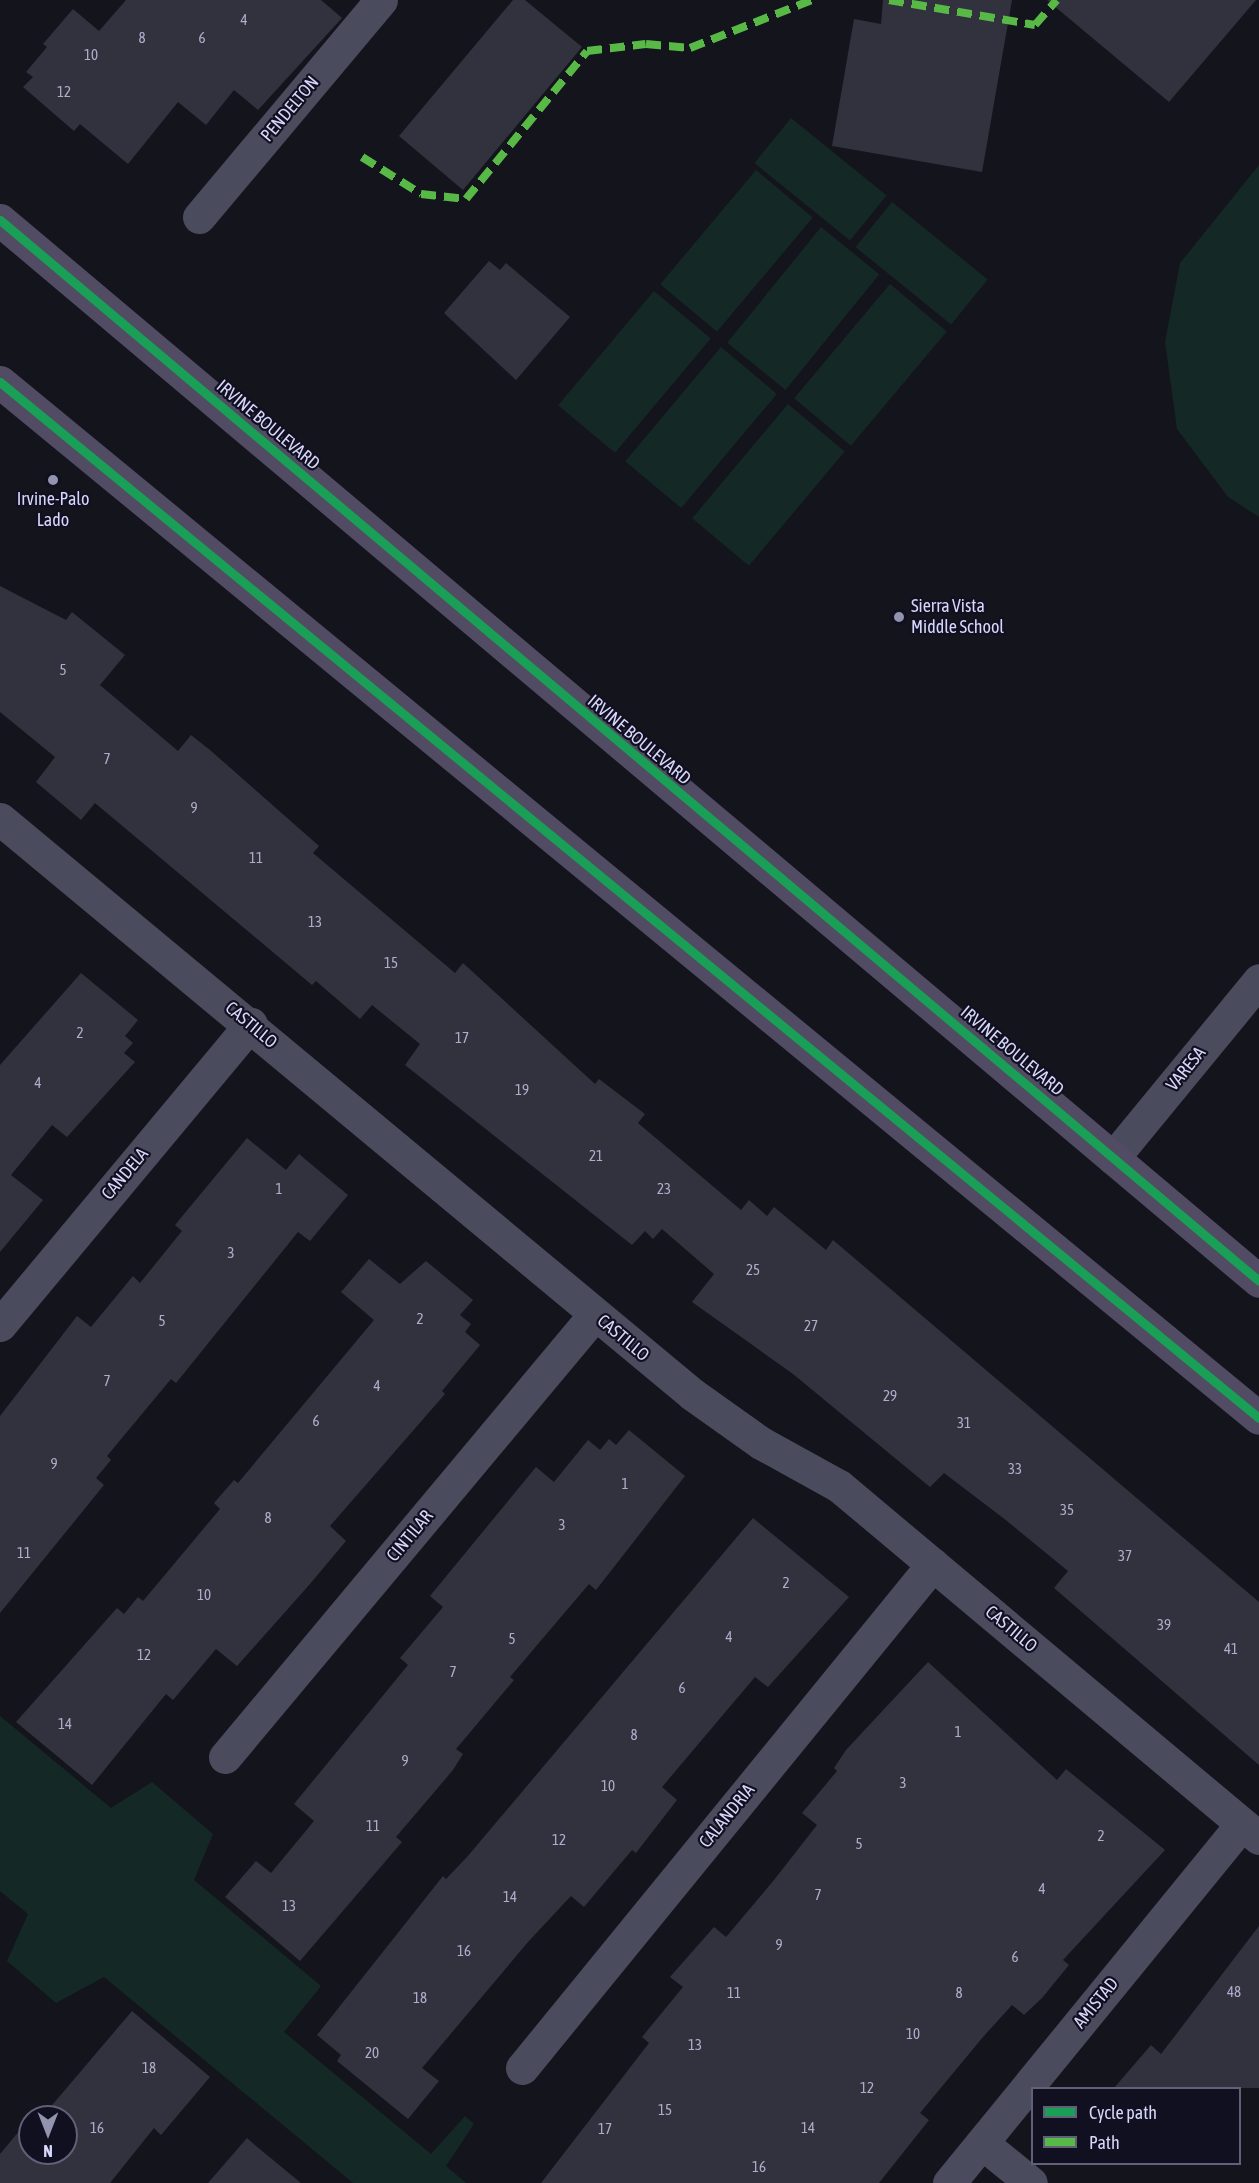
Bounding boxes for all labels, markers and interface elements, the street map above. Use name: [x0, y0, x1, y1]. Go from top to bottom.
house number: 4: [240, 11, 248, 29]
house number: 8: [138, 29, 146, 47]
house number: 6: [198, 29, 206, 47]
house number: 10: [84, 46, 98, 64]
street label: PENDELTON: [256, 72, 324, 146]
house number: 12: [57, 83, 71, 101]
street label: IRVINE BOULEVARD: [212, 376, 324, 474]
marker: Irvine-Palo Lado: [46, 473, 60, 487]
place label: Irvine-Palo Lado: [17, 489, 89, 532]
place label: Sierra Vista Middle School: [911, 596, 1004, 638]
marker: Sierra Vista Middle School: [892, 610, 906, 624]
house number: 5: [59, 661, 67, 679]
street label: IRVINE BOULEVARD: [583, 691, 695, 789]
house number: 7: [103, 750, 111, 768]
house number: 9: [190, 799, 198, 817]
house number: 11: [249, 849, 263, 867]
house number: 13: [308, 913, 322, 931]
house number: 15: [384, 954, 398, 972]
street label: CASTILLO: [221, 997, 281, 1053]
street label: IRVINE BOULEVARD: [956, 1002, 1068, 1100]
house number: 2: [76, 1024, 84, 1042]
house number: 17: [455, 1029, 469, 1047]
street label: VARESA: [1162, 1043, 1210, 1095]
house number: 4: [34, 1074, 42, 1092]
house number: 19: [515, 1081, 529, 1099]
street label: CANDELA: [97, 1144, 153, 1204]
house number: 21: [589, 1147, 603, 1165]
house number: 1: [275, 1180, 283, 1198]
house number: 23: [657, 1180, 671, 1198]
house number: 3: [227, 1244, 235, 1262]
house number: 25: [746, 1261, 760, 1279]
house number: 2: [416, 1310, 424, 1328]
street label: CASTILLO: [593, 1310, 653, 1366]
house number: 5: [158, 1312, 166, 1330]
house number: 27: [804, 1317, 818, 1335]
house number: 7: [103, 1372, 111, 1390]
house number: 4: [373, 1377, 381, 1395]
house number: 29: [883, 1387, 897, 1405]
house number: 6: [312, 1412, 320, 1430]
house number: 31: [957, 1414, 971, 1432]
house number: 9: [50, 1455, 58, 1473]
house number: 33: [1008, 1460, 1022, 1478]
house number: 1: [621, 1475, 629, 1493]
house number: 35: [1060, 1501, 1074, 1519]
street label: CINTILAR: [382, 1506, 438, 1566]
house number: 8: [264, 1509, 272, 1527]
house number: 3: [558, 1516, 566, 1534]
house number: 11: [17, 1544, 31, 1562]
house number: 37: [1118, 1547, 1132, 1565]
house number: 2: [782, 1574, 790, 1592]
house number: 10: [197, 1586, 211, 1604]
street label: CASTILLO: [981, 1601, 1041, 1657]
house number: 39: [1157, 1616, 1171, 1634]
house number: 4: [725, 1628, 733, 1646]
house number: 5: [508, 1630, 516, 1648]
house number: 41: [1224, 1640, 1238, 1658]
house number: 12: [137, 1646, 151, 1664]
house number: 7: [449, 1663, 457, 1681]
house number: 6: [678, 1679, 686, 1697]
house number: 14: [58, 1715, 72, 1733]
house number: 1: [954, 1723, 962, 1741]
house number: 8: [630, 1726, 638, 1744]
house number: 9: [401, 1752, 409, 1770]
house number: 3: [899, 1774, 907, 1792]
house number: 10: [601, 1777, 615, 1795]
street label: CALANDRIA: [695, 1780, 759, 1852]
house number: 11: [366, 1817, 380, 1835]
house number: 2: [1097, 1827, 1105, 1845]
house number: 12: [552, 1831, 566, 1849]
house number: 5: [855, 1835, 863, 1853]
house number: 4: [1038, 1880, 1046, 1898]
house number: 7: [814, 1886, 822, 1904]
house number: 14: [503, 1888, 517, 1906]
house number: 13: [282, 1897, 296, 1915]
house number: 9: [775, 1936, 783, 1954]
house number: 16: [457, 1942, 471, 1960]
house number: 6: [1011, 1948, 1019, 1966]
street label: AMISTAD: [1069, 1973, 1123, 2033]
house number: 48: [1227, 1983, 1241, 2001]
house number: 11: [727, 1984, 741, 2002]
house number: 8: [955, 1984, 963, 2002]
house number: 18: [413, 1989, 427, 2007]
house number: 10: [906, 2025, 920, 2043]
house number: 13: [688, 2036, 702, 2054]
house number: 20: [365, 2044, 379, 2062]
house number: 18: [142, 2059, 156, 2077]
house number: 12: [860, 2079, 874, 2097]
legend: [1031, 2087, 1241, 2165]
house number: 15: [658, 2101, 672, 2119]
text: Cycle path: [1089, 2102, 1157, 2123]
north arrow: [18, 2105, 78, 2165]
house number: 16: [90, 2119, 104, 2137]
house number: 14: [801, 2119, 815, 2137]
house number: 17: [598, 2120, 612, 2138]
text: Path: [1089, 2132, 1120, 2153]
text: N: [43, 2142, 53, 2160]
house number: 16: [752, 2158, 766, 2176]

